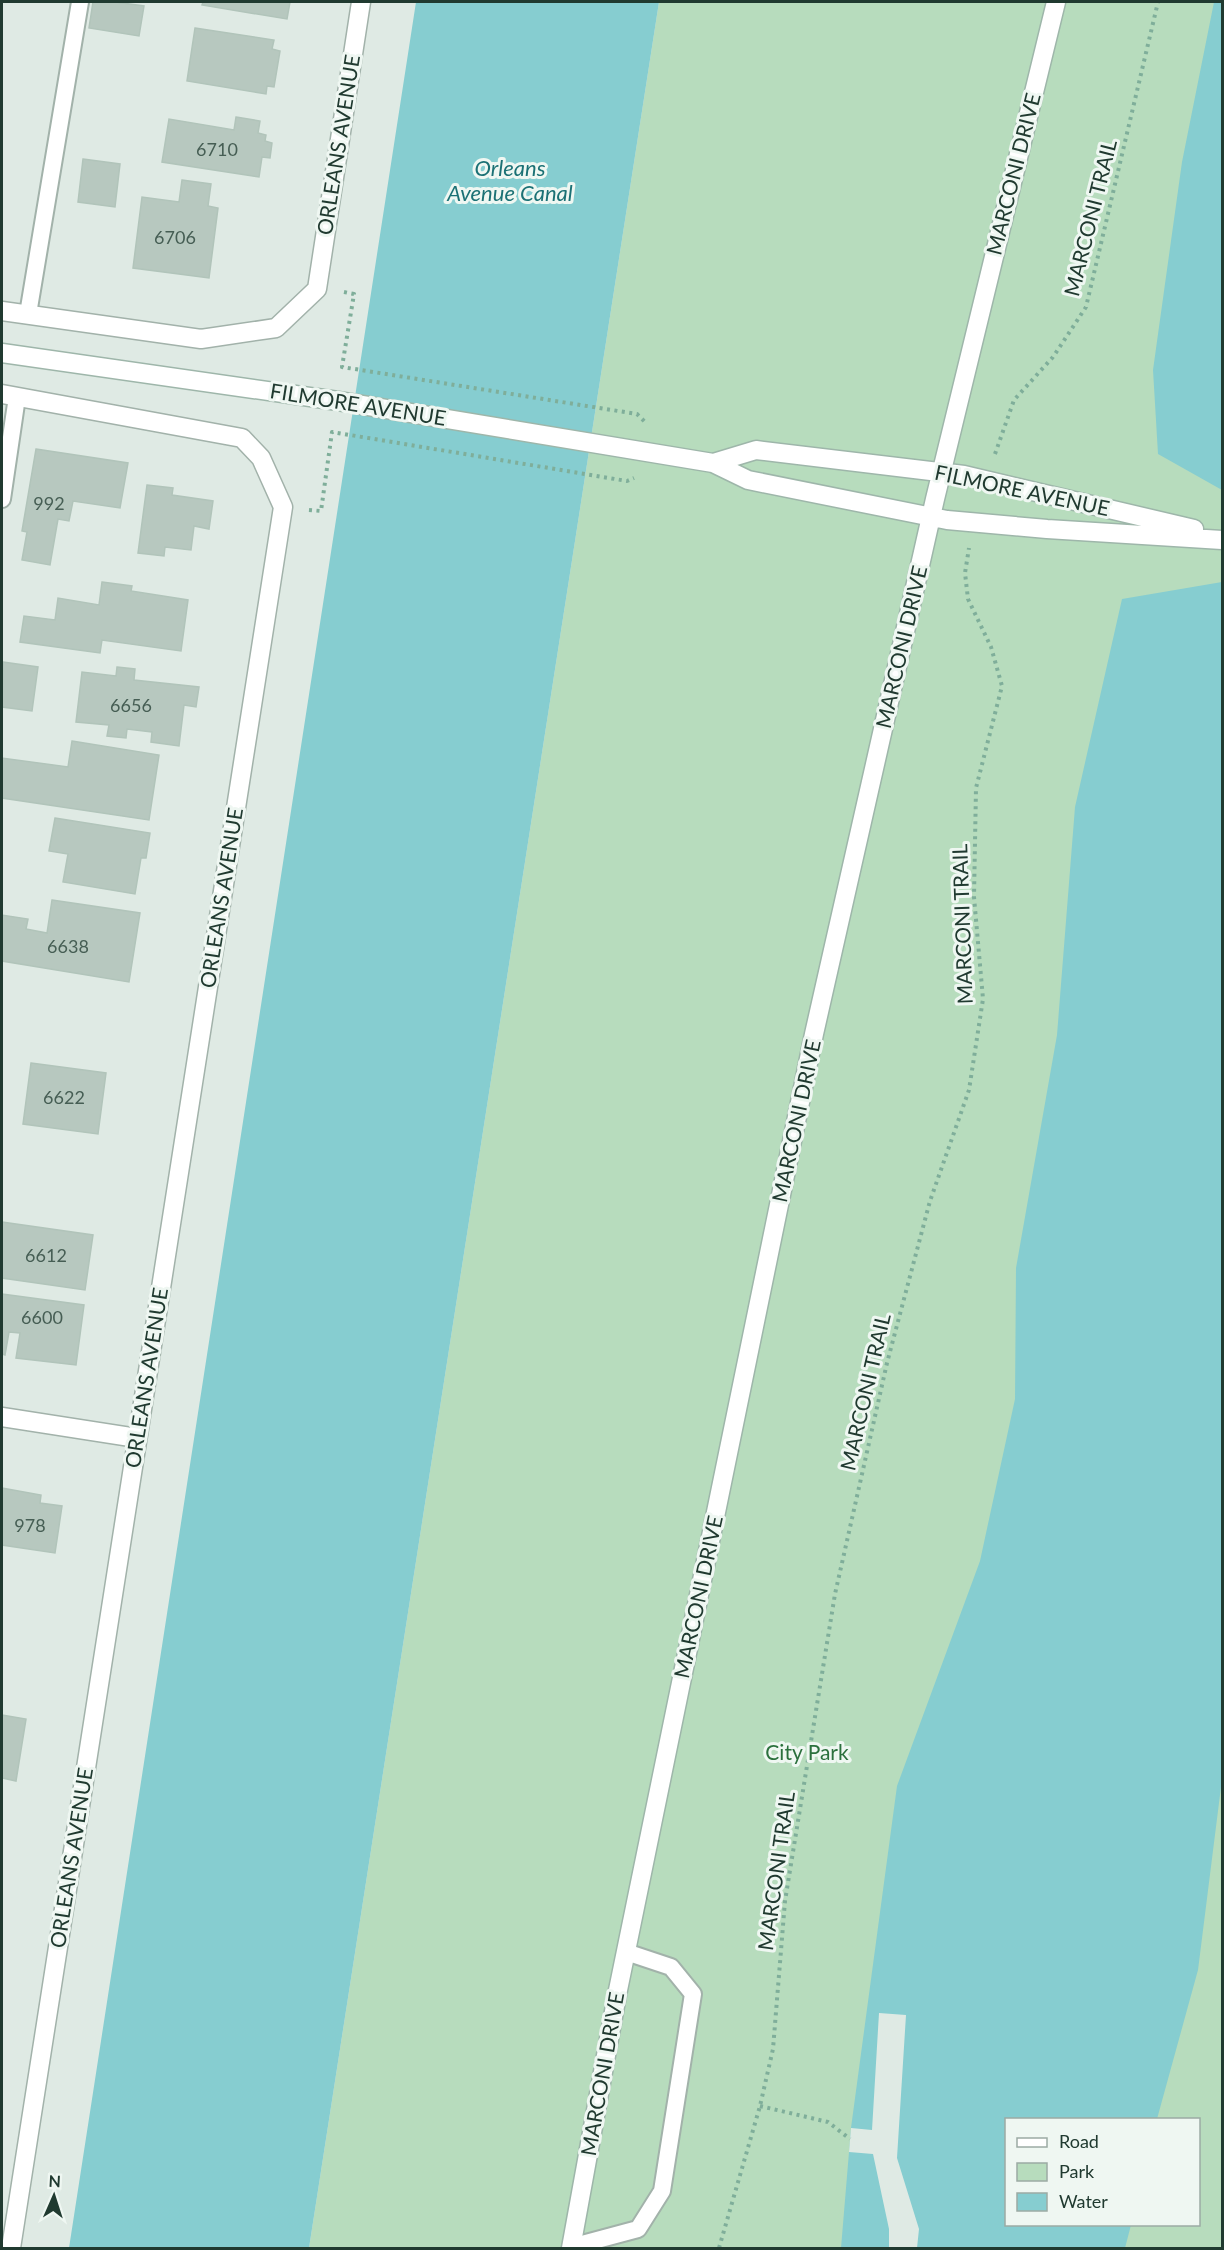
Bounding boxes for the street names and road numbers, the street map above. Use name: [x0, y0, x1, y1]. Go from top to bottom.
street label: ORLEANS AVENUE: [311, 53, 364, 237]
street label: MARCONI DRIVE: [980, 90, 1045, 257]
street label: MARCONI TRAIL: [1058, 137, 1121, 298]
street label: FILMORE AVENUE: [268, 377, 448, 430]
street label: FILMORE AVENUE: [933, 459, 1112, 520]
street label: MARCONI DRIVE: [870, 563, 931, 730]
street label: ORLEANS AVENUE: [194, 806, 247, 990]
street label: MARCONI TRAIL: [946, 843, 977, 1005]
street label: MARCONI DRIVE: [766, 1037, 825, 1204]
street label: ORLEANS AVENUE: [119, 1286, 172, 1470]
street label: MARCONI TRAIL: [834, 1311, 895, 1473]
street label: MARCONI DRIVE: [668, 1513, 727, 1680]
street label: ORLEANS AVENUE: [44, 1766, 97, 1950]
street label: MARCONI TRAIL: [752, 1789, 799, 1952]
street label: MARCONI DRIVE: [575, 1990, 628, 2158]

